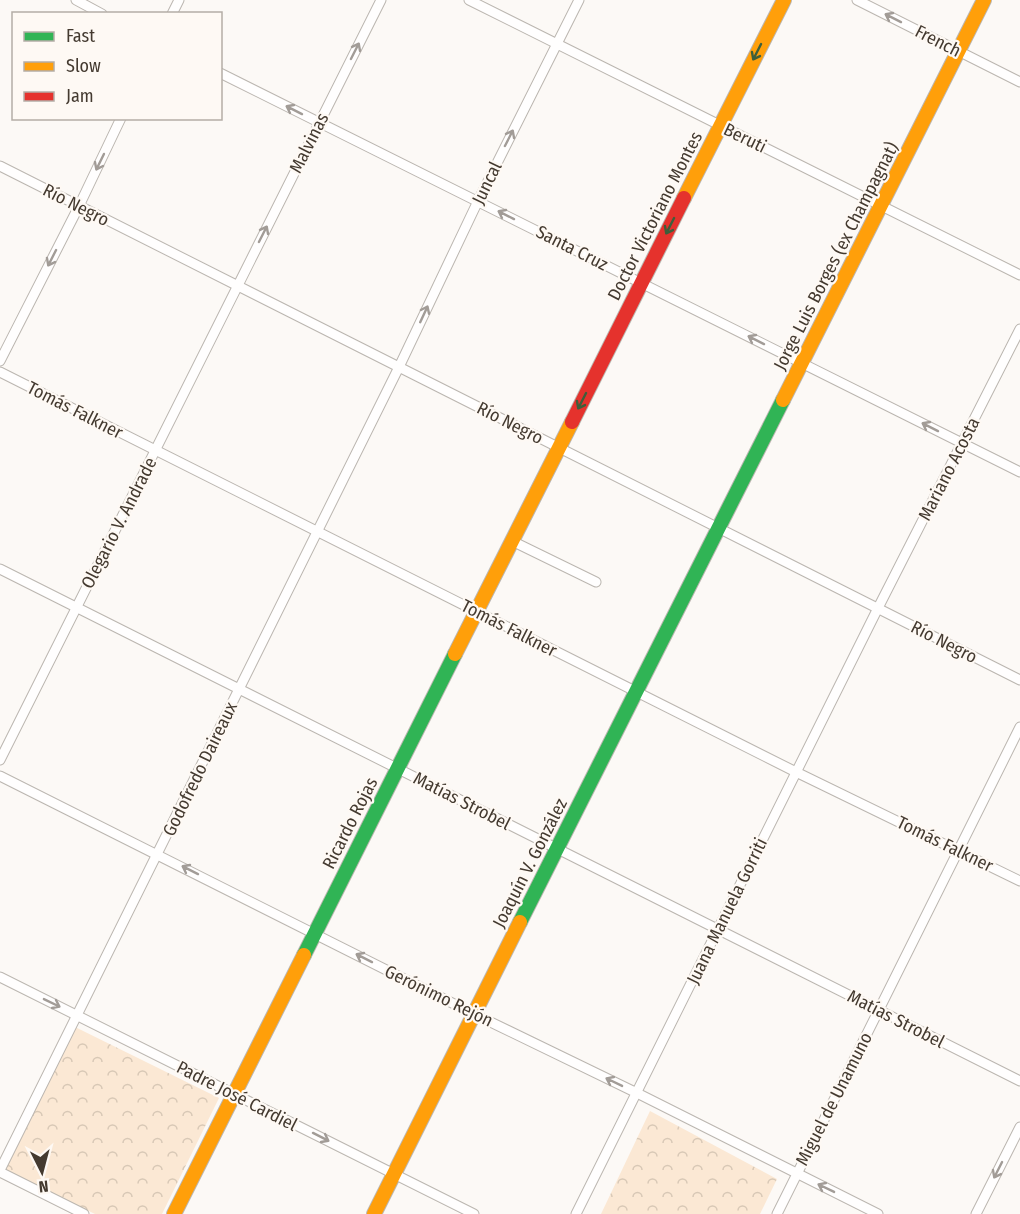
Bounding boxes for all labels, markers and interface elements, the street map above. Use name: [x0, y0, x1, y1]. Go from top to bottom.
legend: [12, 12, 222, 120]
one-way arrow: [884, 12, 902, 23]
street label: French: [911, 20, 965, 62]
text: Fast: [66, 25, 95, 47]
one-way arrow: [350, 43, 361, 61]
one-way arrow: [751, 43, 763, 61]
text: Slow: [66, 55, 101, 77]
text: Jam: [66, 85, 94, 107]
one-way arrow: [285, 103, 303, 115]
street label: Malvinas: [285, 109, 334, 177]
street label: Beruti: [720, 118, 770, 158]
street label: Doctor Victoriano Montes: [603, 128, 707, 304]
one-way arrow: [504, 130, 515, 148]
street label: Jorge Luis Borges (ex Champagnat): [769, 138, 903, 374]
one-way arrow: [94, 153, 105, 171]
street label: Juncal: [467, 158, 507, 208]
street label: Río Negro: [39, 179, 113, 231]
one-way arrow: [497, 209, 515, 221]
one-way arrow: [663, 217, 675, 235]
street label: Santa Cruz: [532, 221, 612, 275]
one-way arrow: [258, 225, 270, 243]
one-way arrow: [46, 249, 57, 267]
one-way arrow: [419, 306, 431, 324]
one-way arrow: [747, 334, 765, 346]
street label: Tomás Falkner: [23, 376, 127, 444]
one-way arrow: [576, 391, 587, 409]
street label: Río Negro: [473, 397, 547, 449]
street label: Mariano Acosta: [914, 414, 985, 524]
one-way arrow: [921, 421, 939, 433]
street label: Olegario V. Andrade: [76, 454, 162, 592]
street label: Tomás Falkner: [457, 594, 561, 662]
street label: Río Negro: [907, 616, 981, 668]
street label: Godofredo Daireaux: [158, 698, 242, 840]
street label: Matías Strobel: [410, 767, 514, 835]
street label: Ricardo Rojas: [318, 773, 383, 872]
street label: Joaquín V. González: [488, 795, 572, 931]
street label: Tomás Falkner: [893, 811, 997, 877]
street label: Juana Manuela Gorriti: [682, 834, 772, 988]
one-way arrow: [181, 864, 199, 876]
one-way arrow: [355, 952, 373, 964]
street label: Gerónimo Rejón: [381, 960, 497, 1032]
street label: Matías Strobel: [844, 985, 948, 1053]
one-way arrow: [43, 998, 61, 1009]
street label: Miguel de Unamuno: [791, 1029, 877, 1169]
street label: Padre José Cardiel: [173, 1056, 301, 1136]
one-way arrow: [606, 1075, 624, 1087]
one-way arrow: [311, 1132, 329, 1144]
north arrow: [12, 1142, 72, 1202]
one-way arrow: [992, 1161, 1003, 1179]
text: N: [38, 1176, 49, 1196]
one-way arrow: [817, 1182, 835, 1194]

